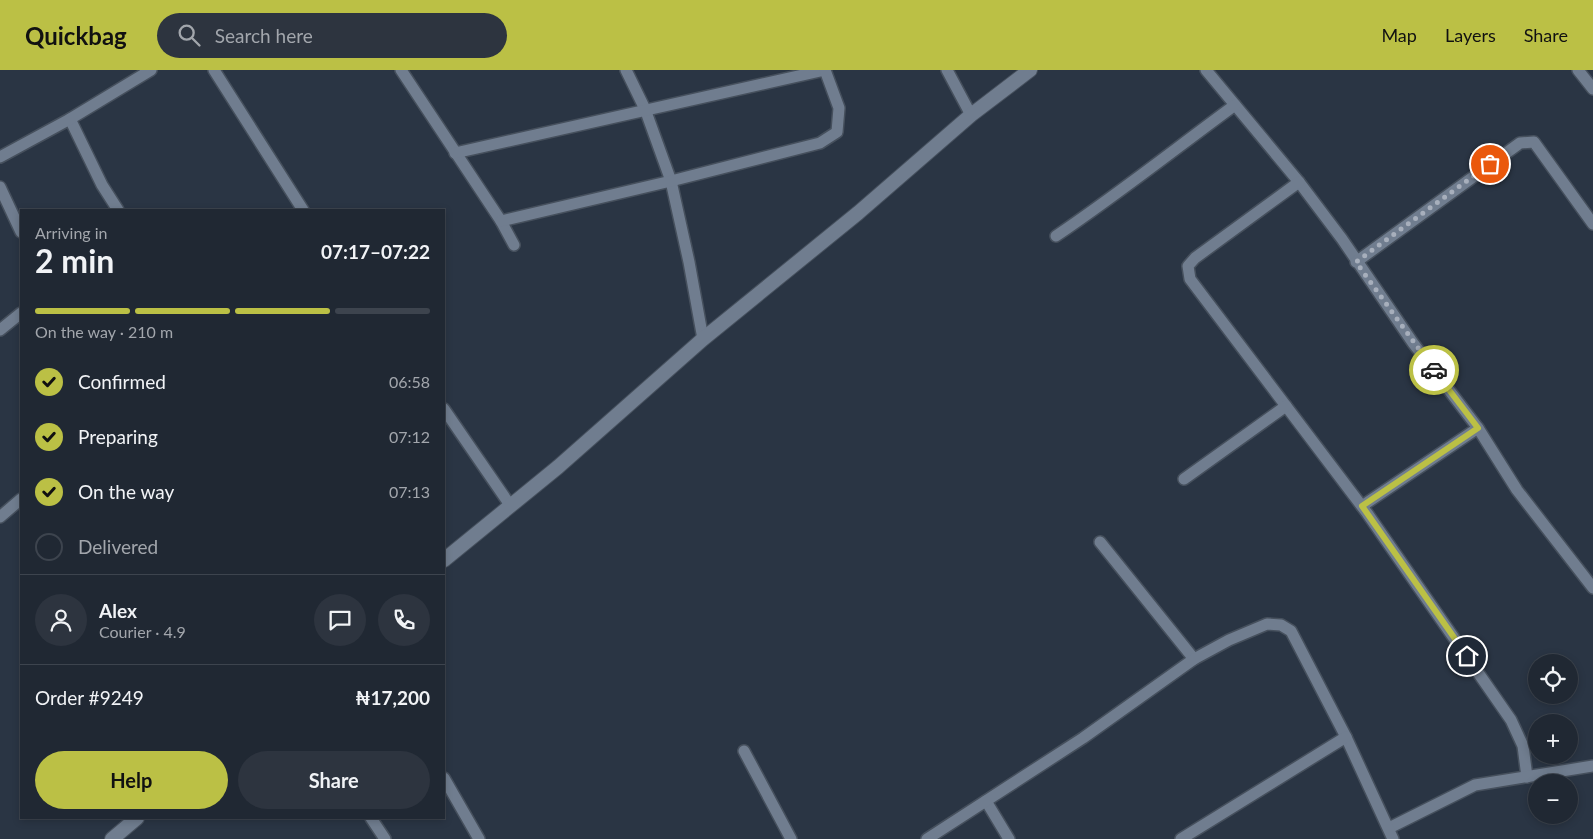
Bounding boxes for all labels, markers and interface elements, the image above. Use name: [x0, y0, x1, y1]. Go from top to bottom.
search box: [157, 13, 507, 58]
text: Quickbag: [25, 21, 127, 50]
icon: search: [175, 21, 203, 49]
text: Search here: [215, 24, 313, 47]
text: Map: [1381, 24, 1417, 46]
text: Layers: [1445, 24, 1496, 46]
text: Share: [1524, 24, 1568, 46]
pin: [1469, 143, 1511, 185]
icon: bag: [1476, 150, 1504, 178]
text: Arriving in: [35, 223, 108, 242]
text: 07:17–07:22: [321, 240, 430, 263]
text: 2 min: [35, 241, 114, 280]
text: On the way · 210 m: [35, 322, 173, 341]
courier: [1409, 345, 1459, 395]
icon: car: [1420, 356, 1448, 384]
icon: check: [35, 368, 63, 396]
text: Confirmed: [78, 370, 166, 393]
text: 06:58: [389, 372, 430, 391]
icon: check: [35, 423, 63, 451]
text: Preparing: [78, 425, 158, 448]
text: 07:12: [389, 427, 430, 446]
icon: check: [35, 478, 63, 506]
text: On the way: [78, 480, 174, 503]
text: 07:13: [389, 482, 430, 501]
text: Delivered: [78, 535, 158, 558]
button: person: [35, 594, 87, 646]
button: chat: [314, 594, 366, 646]
button: phone: [378, 594, 430, 646]
text: Alex: [99, 599, 137, 622]
text: Courier · 4.9: [99, 622, 186, 641]
pin: [1446, 635, 1488, 677]
icon: home: [1453, 642, 1481, 670]
map controls: [1528, 654, 1578, 824]
button: locate: [1528, 654, 1578, 704]
text: Order #9249: [35, 686, 144, 709]
text: ₦17,200: [355, 686, 430, 709]
button: +: [1528, 714, 1578, 764]
button: Help: [35, 751, 228, 809]
button: Share: [238, 751, 430, 809]
button: −: [1528, 774, 1578, 824]

